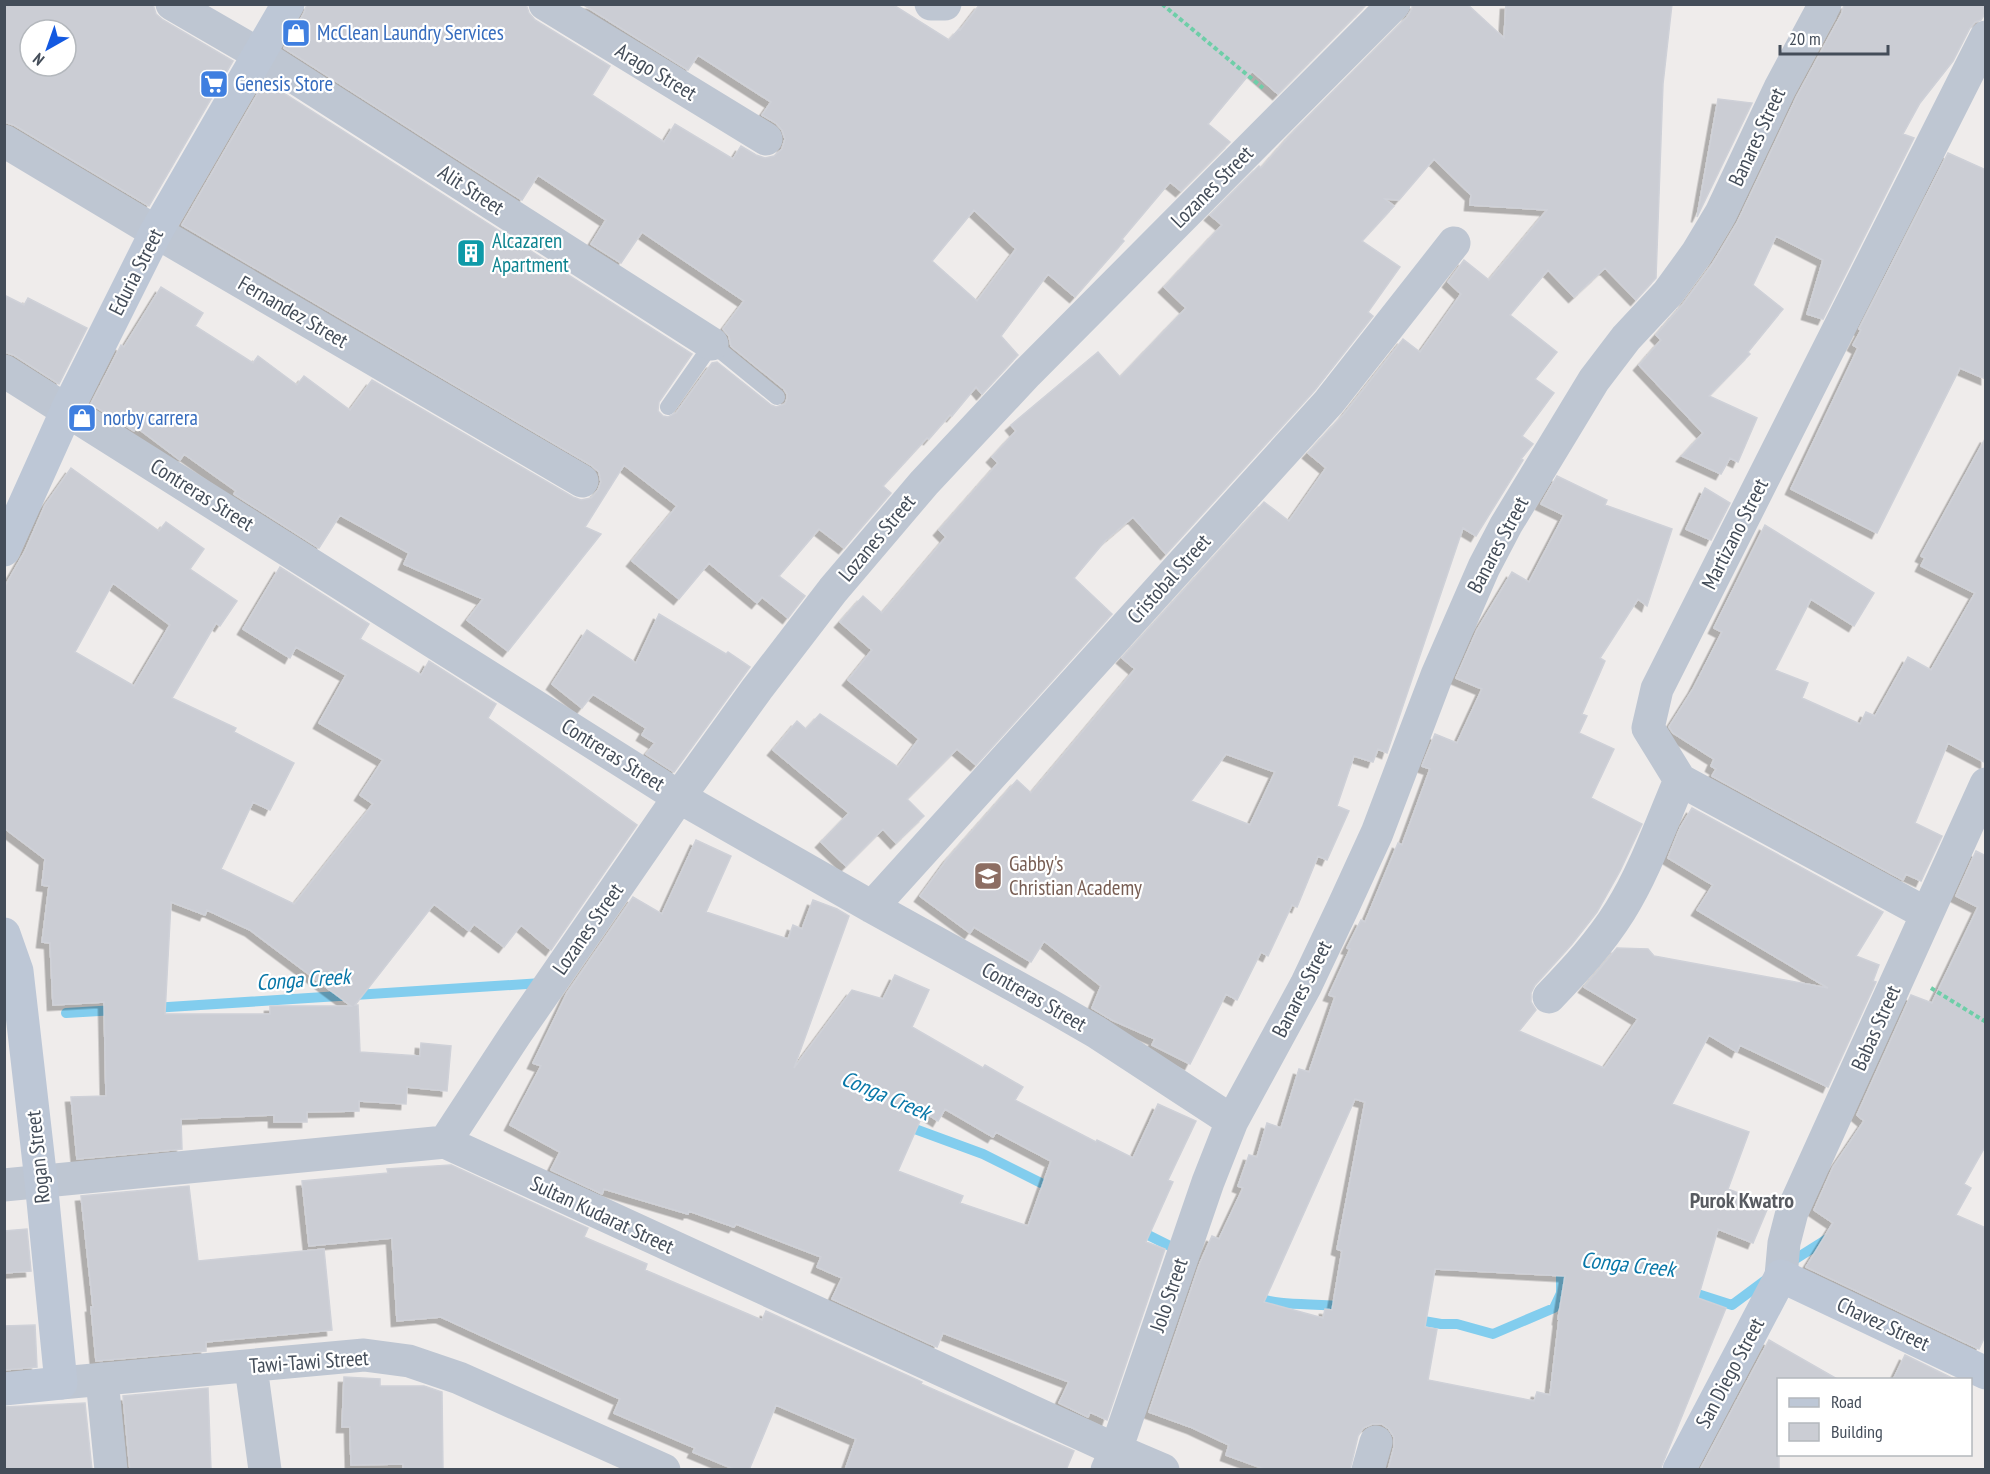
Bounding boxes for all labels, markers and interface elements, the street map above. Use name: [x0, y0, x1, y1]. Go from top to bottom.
shop icon: McClean Laundry Services: [280, 17, 312, 49]
north arrow: [18, 18, 78, 78]
scale bar: [1780, 18, 1888, 56]
place label: McClean Laundry Services: [317, 19, 504, 46]
text: 20 m: [1789, 27, 1821, 50]
street label: Arago Street: [611, 37, 702, 106]
text: N: [29, 49, 48, 70]
supermarket icon: Genesis Store: [198, 68, 230, 100]
place label: Genesis Store: [235, 70, 333, 97]
street label: Banares Street: [1722, 83, 1791, 190]
street label: Lozanes Street: [1165, 140, 1259, 233]
street label: Alit Street: [433, 158, 509, 221]
street label: Eduria Street: [102, 224, 169, 320]
place label: Alcazaren Apartment: [492, 227, 569, 278]
building icon: Alcazaren Apartment: [455, 237, 487, 269]
street label: Fernandez Street: [233, 269, 353, 354]
shop icon: norby carrera: [66, 402, 98, 434]
place label: norby carrera: [103, 404, 198, 431]
street label: Contreras Street: [146, 452, 259, 537]
street label: Martizano Street: [1695, 474, 1774, 594]
street label: Lozanes Street: [832, 488, 921, 587]
street label: Banares Street: [1461, 492, 1534, 598]
street label: Cristobal Street: [1121, 528, 1216, 629]
street label: Contreras Street: [557, 712, 670, 797]
place label: Gabby's Christian Academy: [1009, 850, 1142, 901]
school or university icon: Gabby's Christian Academy: [972, 860, 1004, 892]
street label: Lozanes Street: [546, 878, 629, 980]
street label: Banares Street: [1266, 936, 1338, 1042]
street label: Contreras Street: [977, 956, 1092, 1038]
water label: Conga Creek: [255, 962, 353, 996]
street label: Babas Street: [1845, 981, 1906, 1075]
water label: Conga Creek: [837, 1064, 937, 1127]
street label: Rogan Street: [19, 1109, 56, 1205]
street label: Sultan Kudarat Street: [526, 1170, 678, 1260]
district label: Purok Kwatro: [1690, 1186, 1794, 1214]
water label: Conga Creek: [1580, 1245, 1679, 1283]
street label: Jolo Street: [1143, 1254, 1194, 1336]
street label: Chavez Street: [1833, 1290, 1934, 1357]
street label: San Diego Street: [1689, 1313, 1770, 1433]
street label: Tawi-Tawi Street: [248, 1344, 370, 1379]
legend: [1777, 1378, 1972, 1456]
text: Road: [1831, 1390, 1862, 1413]
text: Building: [1831, 1420, 1883, 1443]

